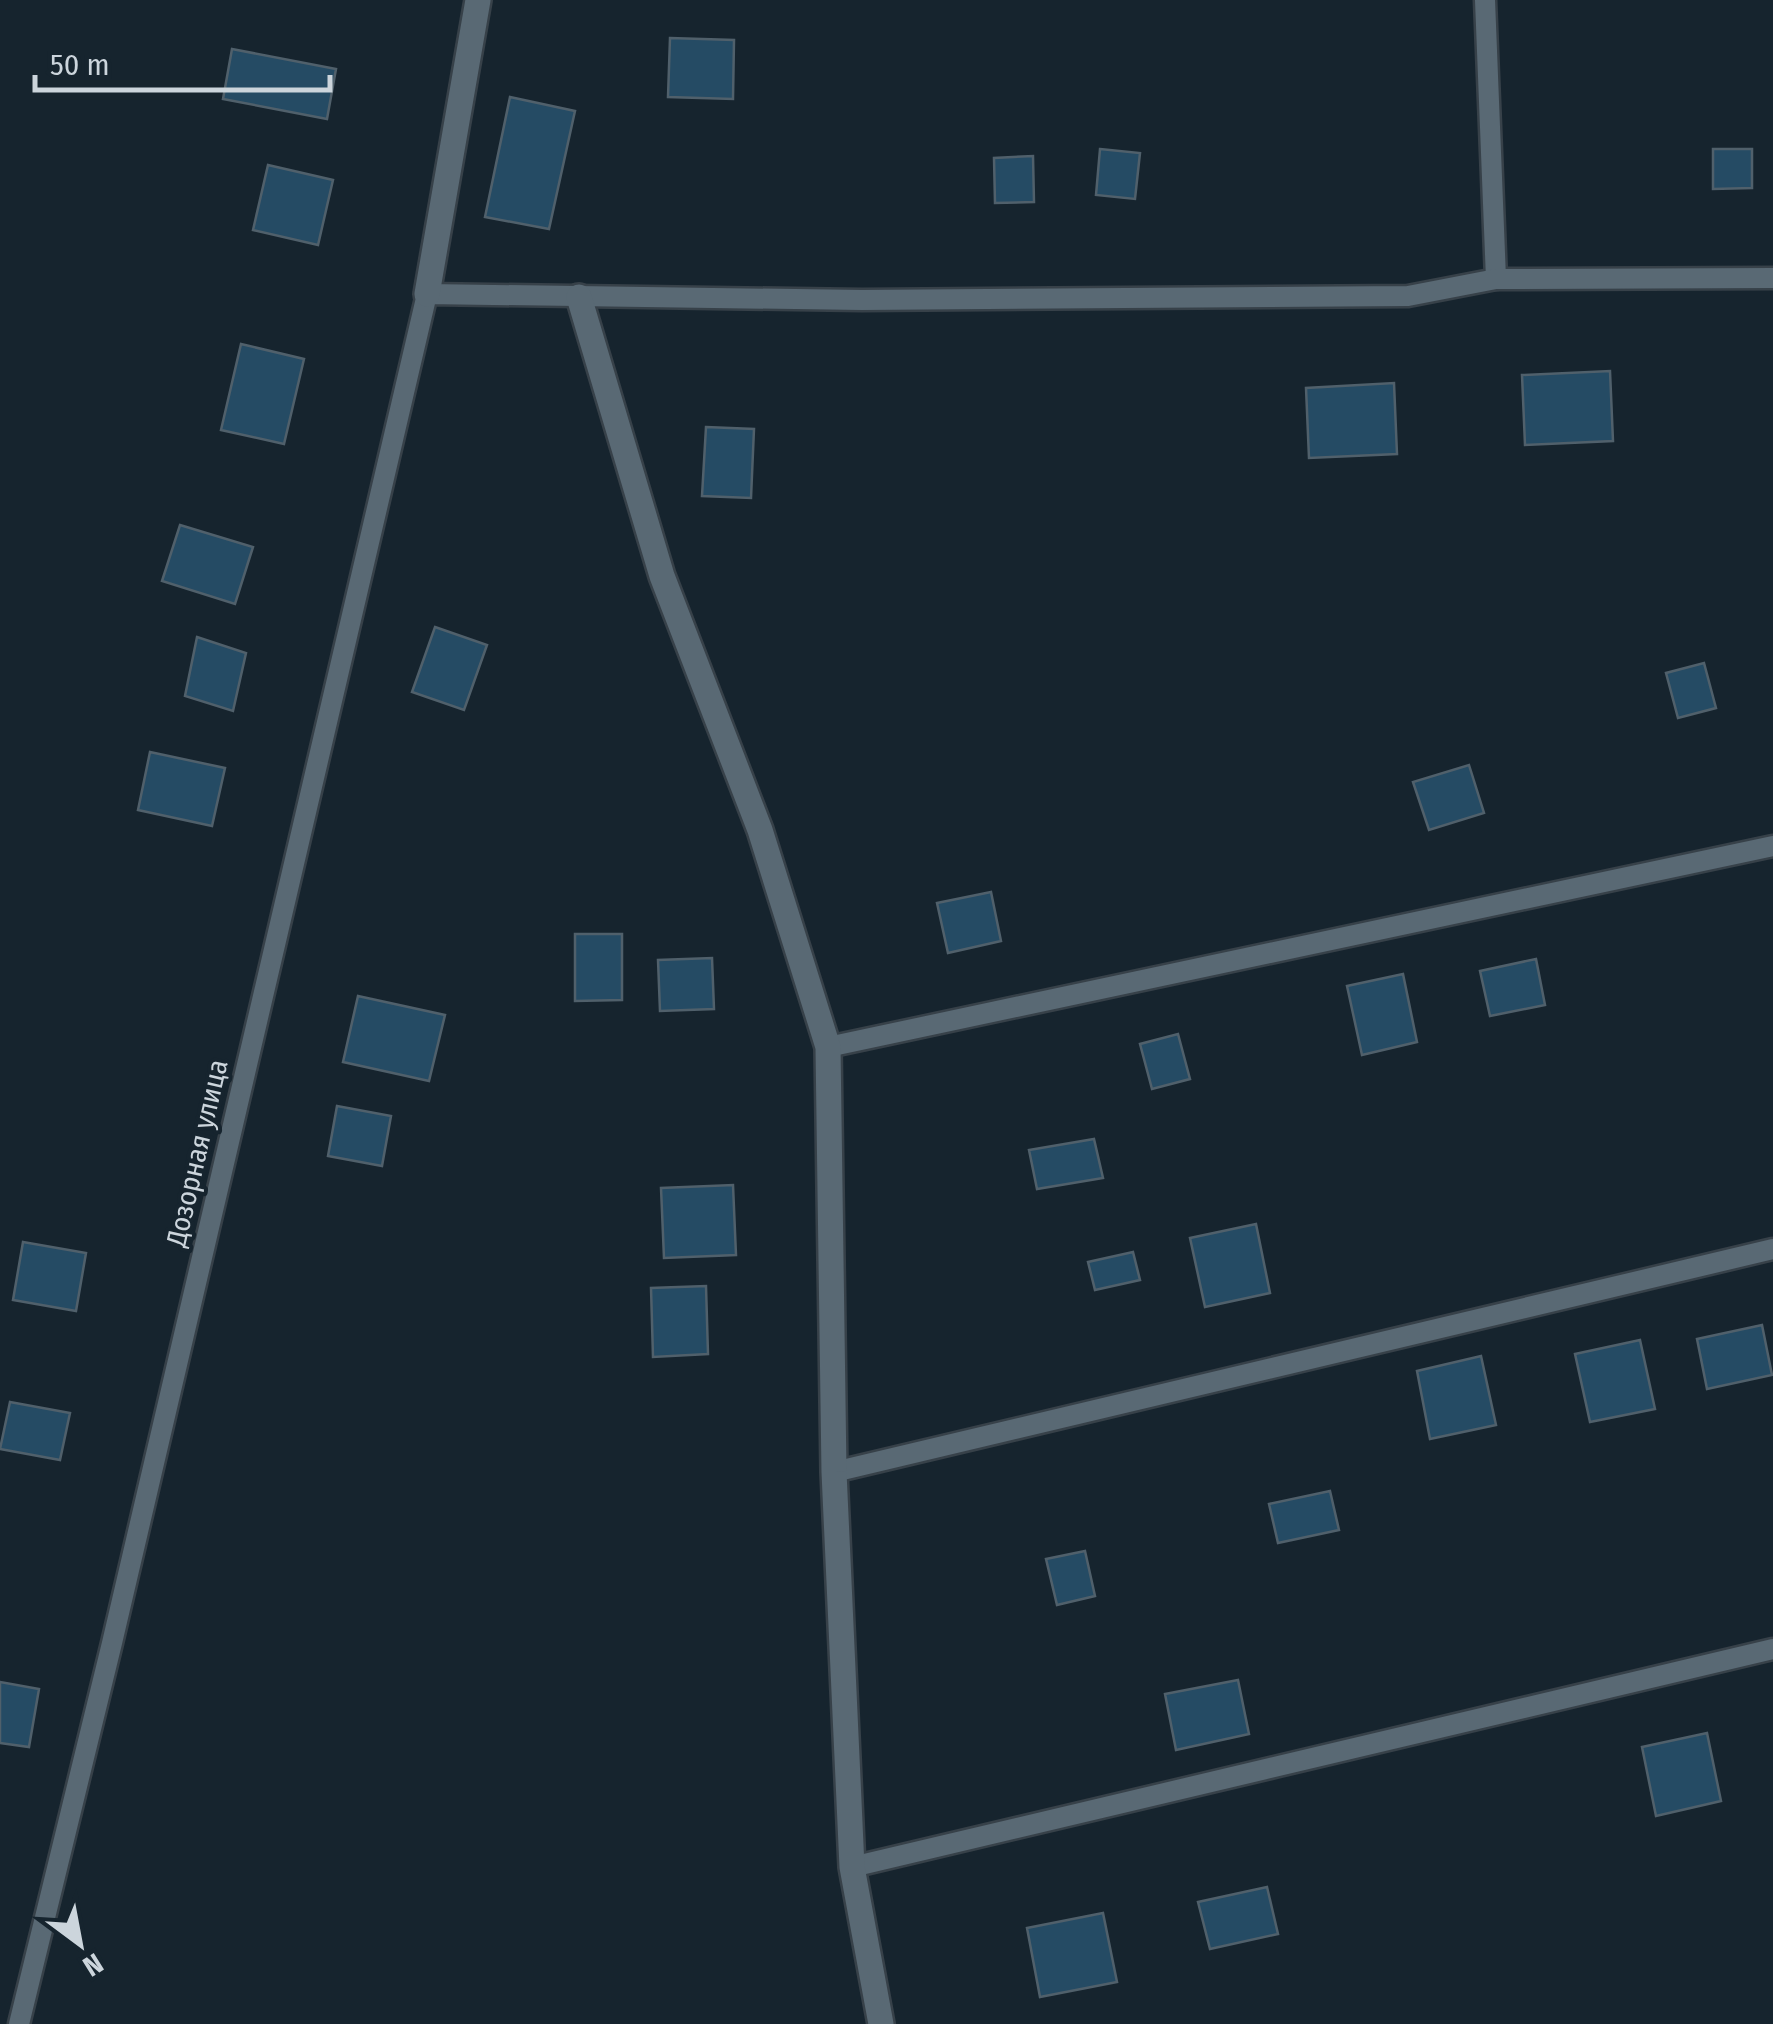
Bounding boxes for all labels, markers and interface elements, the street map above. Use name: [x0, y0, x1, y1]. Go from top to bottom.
scale bar: [35, 30, 330, 92]
text: 50 m: [50, 47, 110, 83]
street label: Дозорная улица: [159, 1056, 235, 1251]
north arrow: [30, 1894, 130, 1994]
text: N: [77, 1946, 109, 1983]

